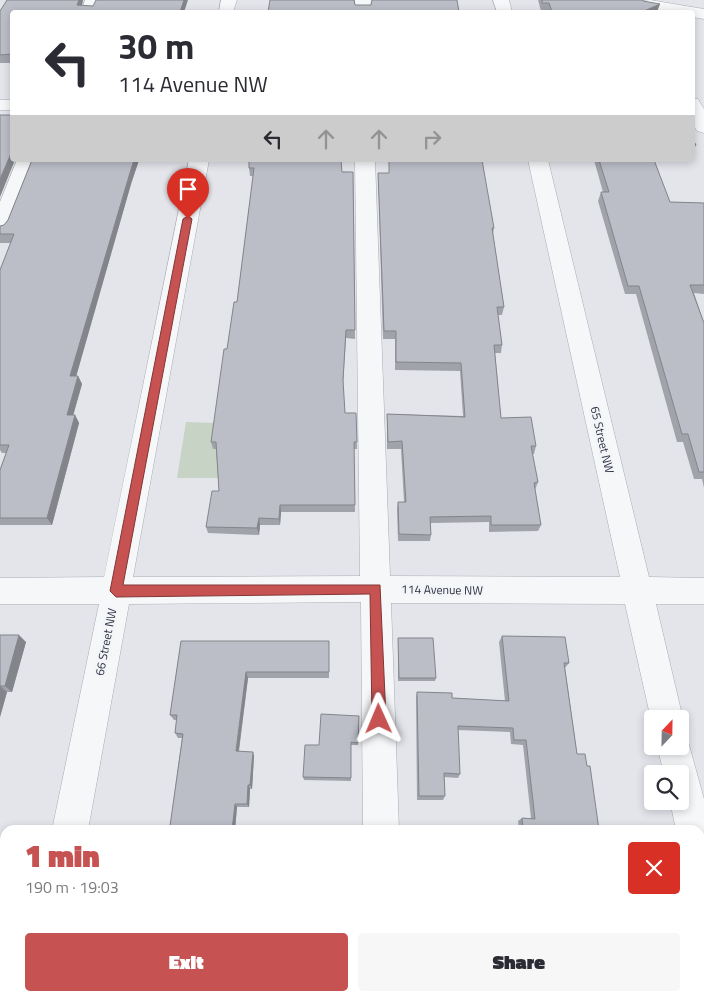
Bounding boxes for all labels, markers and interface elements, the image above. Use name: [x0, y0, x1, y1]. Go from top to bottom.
text: 30 m: [118, 19, 194, 73]
icon: left: [35, 30, 100, 95]
text: 114 Avenue NW: [118, 67, 268, 101]
icon: left: [259, 125, 287, 153]
icon: ahead: [312, 125, 340, 153]
icon: ahead: [365, 125, 393, 153]
icon: right: [418, 125, 446, 153]
pin: [167, 168, 209, 219]
icon: arrive: [174, 175, 202, 203]
street label: 65 Street NW: [586, 404, 620, 476]
street label: 114 Avenue NW: [401, 579, 483, 600]
street label: 66 Street NW: [90, 606, 121, 677]
position arrow: [352, 692, 404, 744]
north arrow: [644, 710, 689, 755]
map controls: [644, 710, 689, 810]
button: search: [644, 765, 689, 810]
text: 1 min: [25, 833, 100, 879]
button: close: [628, 842, 680, 894]
text: 190 m · 19:03: [25, 875, 119, 899]
button: Exit: [25, 933, 348, 991]
button: Share: [358, 933, 680, 991]

